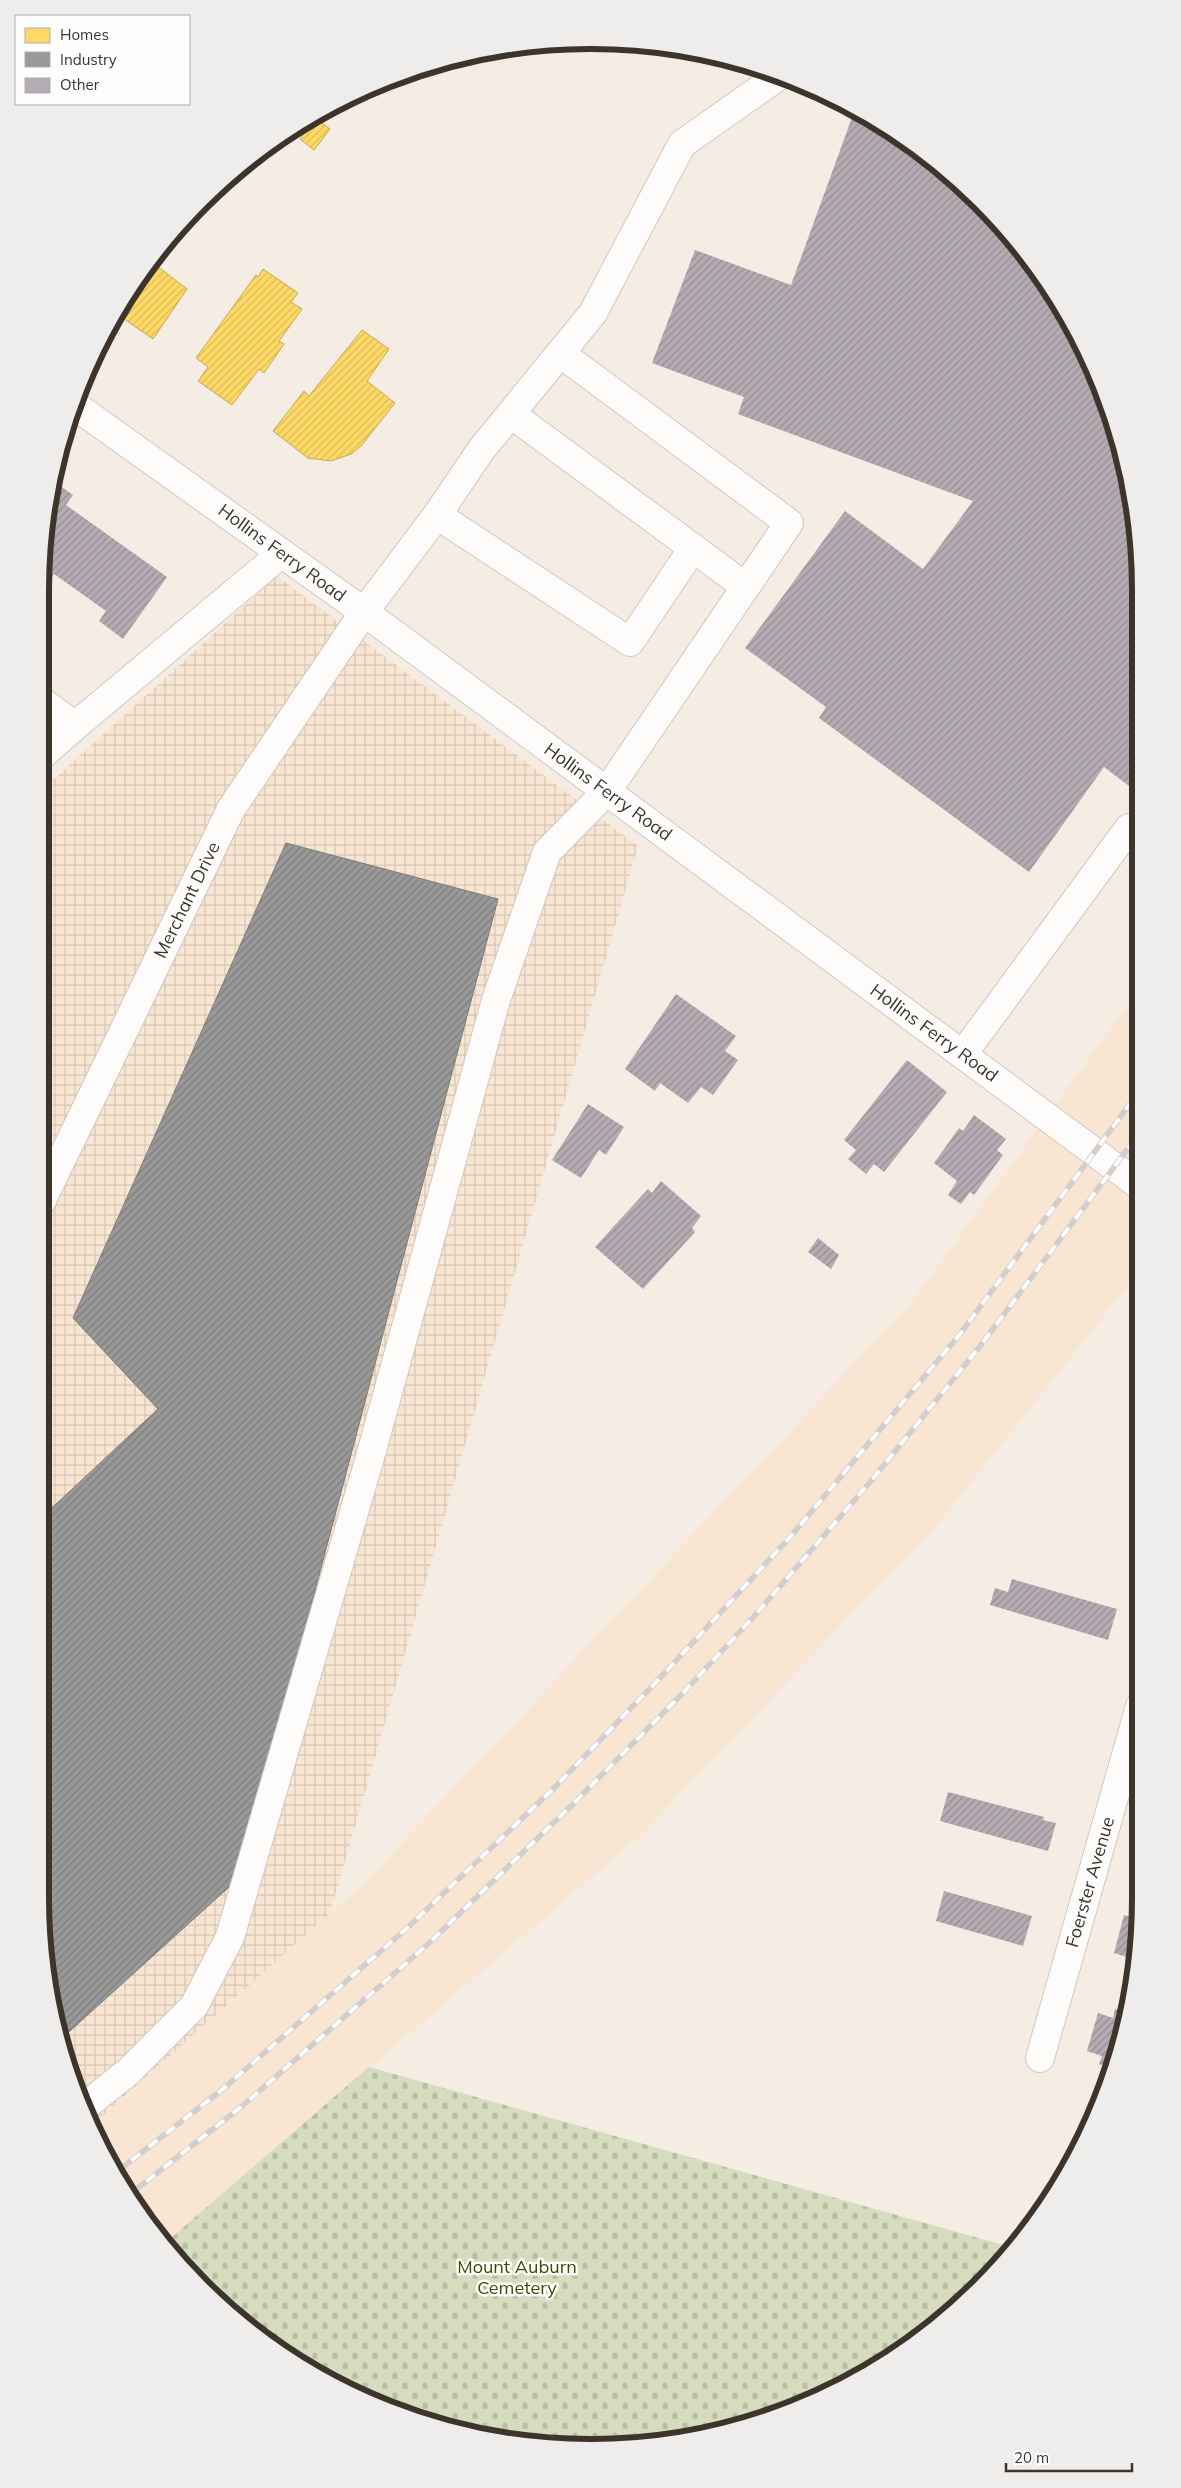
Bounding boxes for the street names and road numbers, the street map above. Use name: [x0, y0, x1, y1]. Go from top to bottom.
street label: Hollins Ferry Road: [214, 498, 351, 607]
street label: Hollins Ferry Road: [540, 737, 677, 846]
street label: Merchant Drive: [148, 838, 225, 962]
street label: Hollins Ferry Road: [866, 978, 1003, 1087]
street label: Foerster Avenue: [1060, 1814, 1119, 1950]

